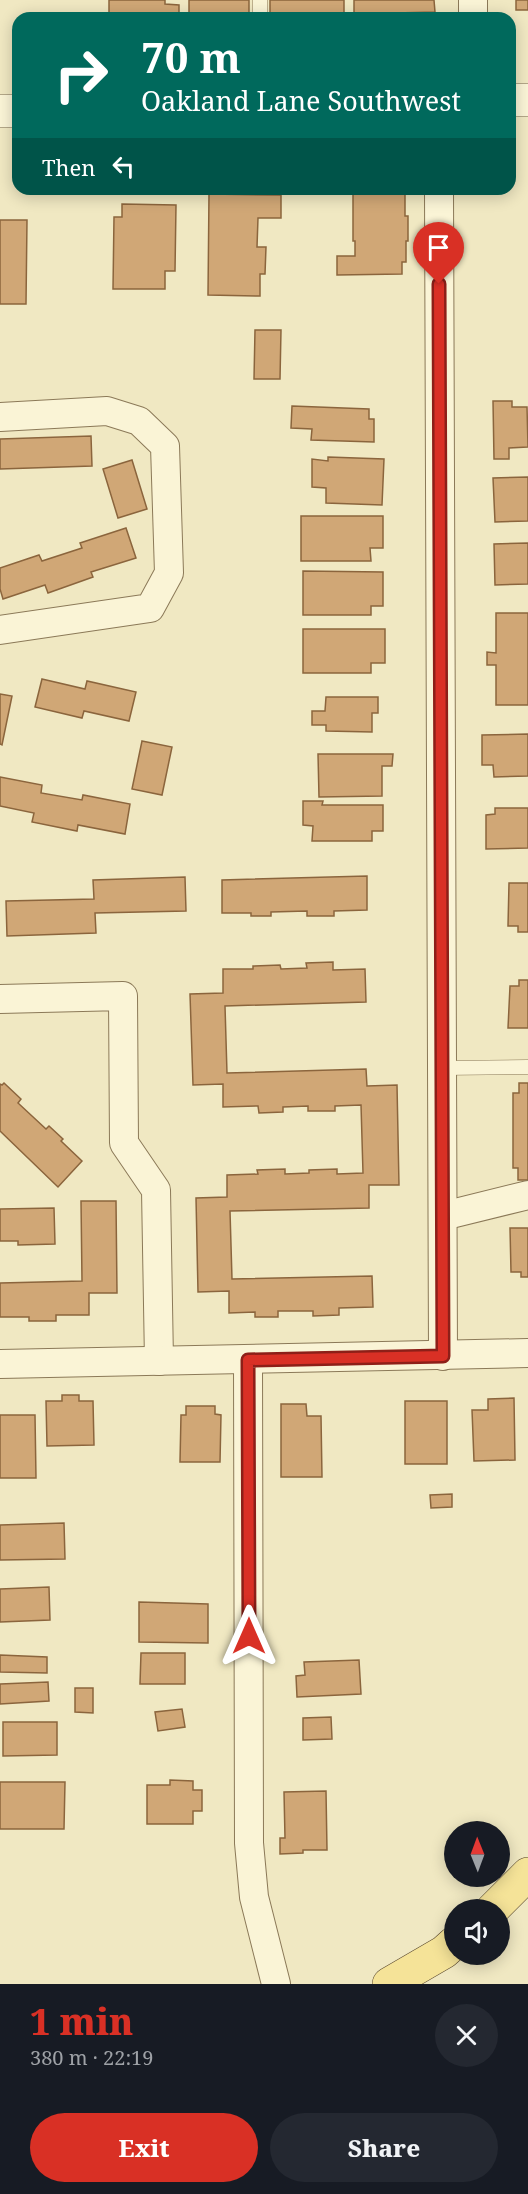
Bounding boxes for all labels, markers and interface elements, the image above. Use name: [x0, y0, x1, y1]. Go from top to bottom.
text: 70 m: [141, 28, 241, 85]
icon: right: [42, 36, 120, 114]
text: Oakland Lane Southwest: [141, 82, 461, 119]
icon: left: [107, 150, 140, 183]
text: Then: [42, 152, 95, 182]
pin: [413, 222, 464, 284]
icon: arrive: [422, 231, 455, 264]
position arrow: [217, 1604, 281, 1668]
north arrow: [444, 1821, 510, 1887]
map controls: [444, 1821, 510, 1965]
button: sound: [444, 1899, 510, 1965]
text: 1 min: [30, 1997, 133, 2046]
button: close: [435, 2004, 498, 2067]
text: 380 m · 22:19: [30, 2044, 153, 2071]
button: Exit: [30, 2113, 258, 2182]
button: Share: [270, 2113, 498, 2182]

